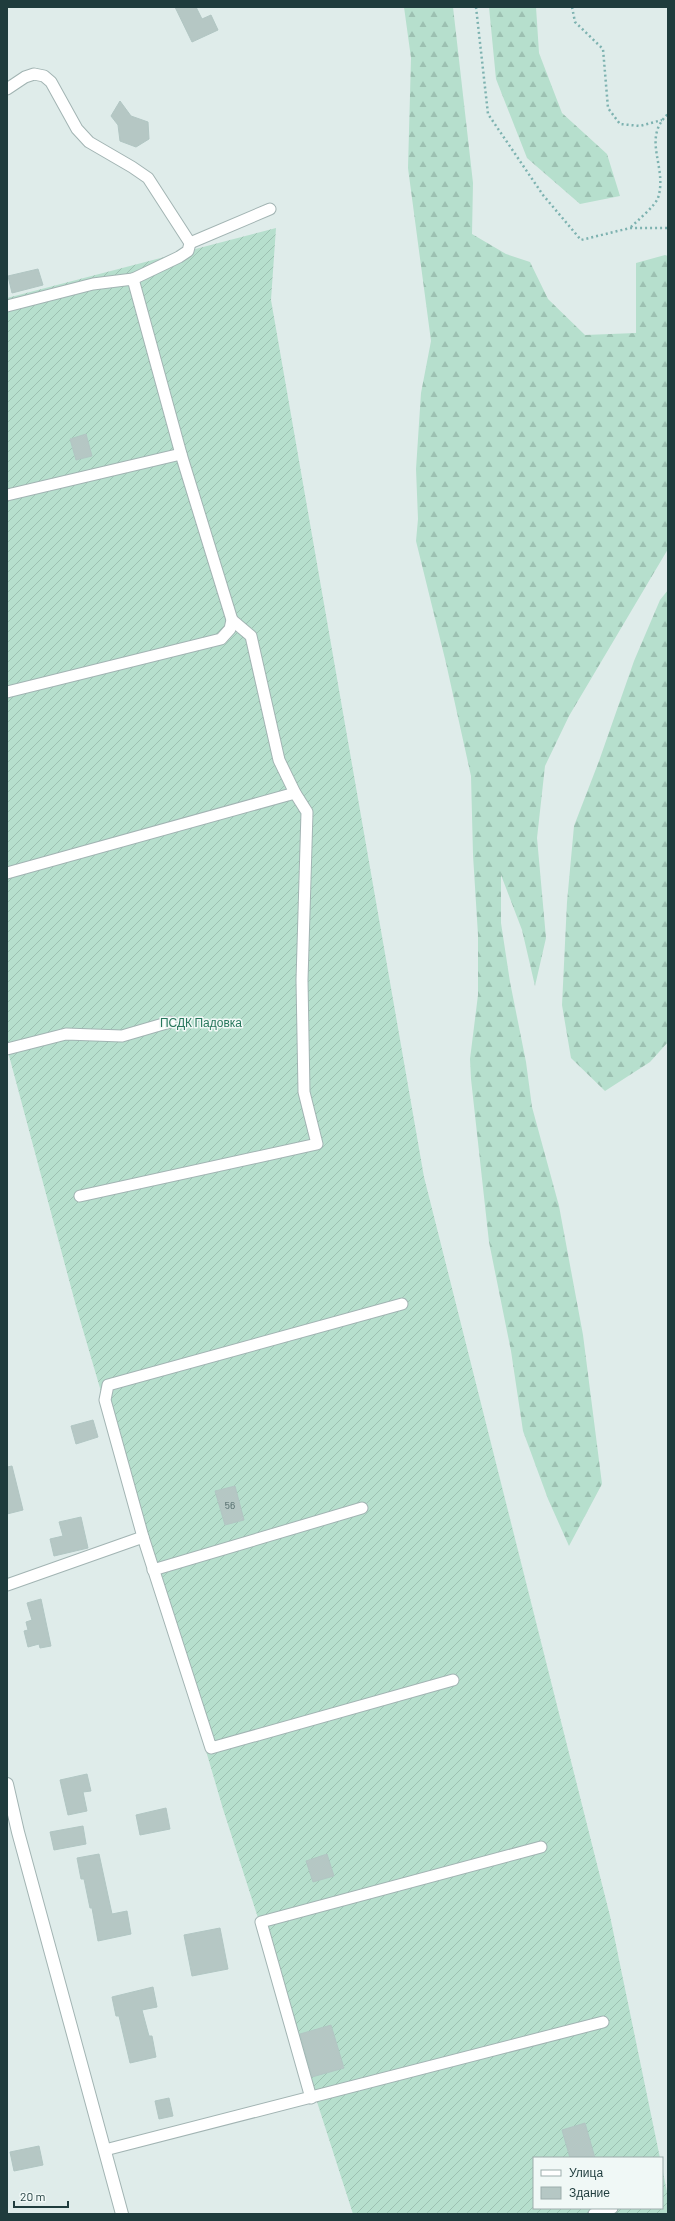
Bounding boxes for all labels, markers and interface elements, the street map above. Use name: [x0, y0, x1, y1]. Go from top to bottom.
park label: ПСДК Падовка: [160, 1015, 242, 1030]
house number: 56: [225, 1499, 235, 1511]
legend: [533, 2157, 663, 2209]
text: Улица: [569, 2165, 603, 2180]
scale bar: [14, 2183, 68, 2209]
text: Здание: [569, 2185, 610, 2200]
text: 20 m: [20, 2189, 46, 2203]

